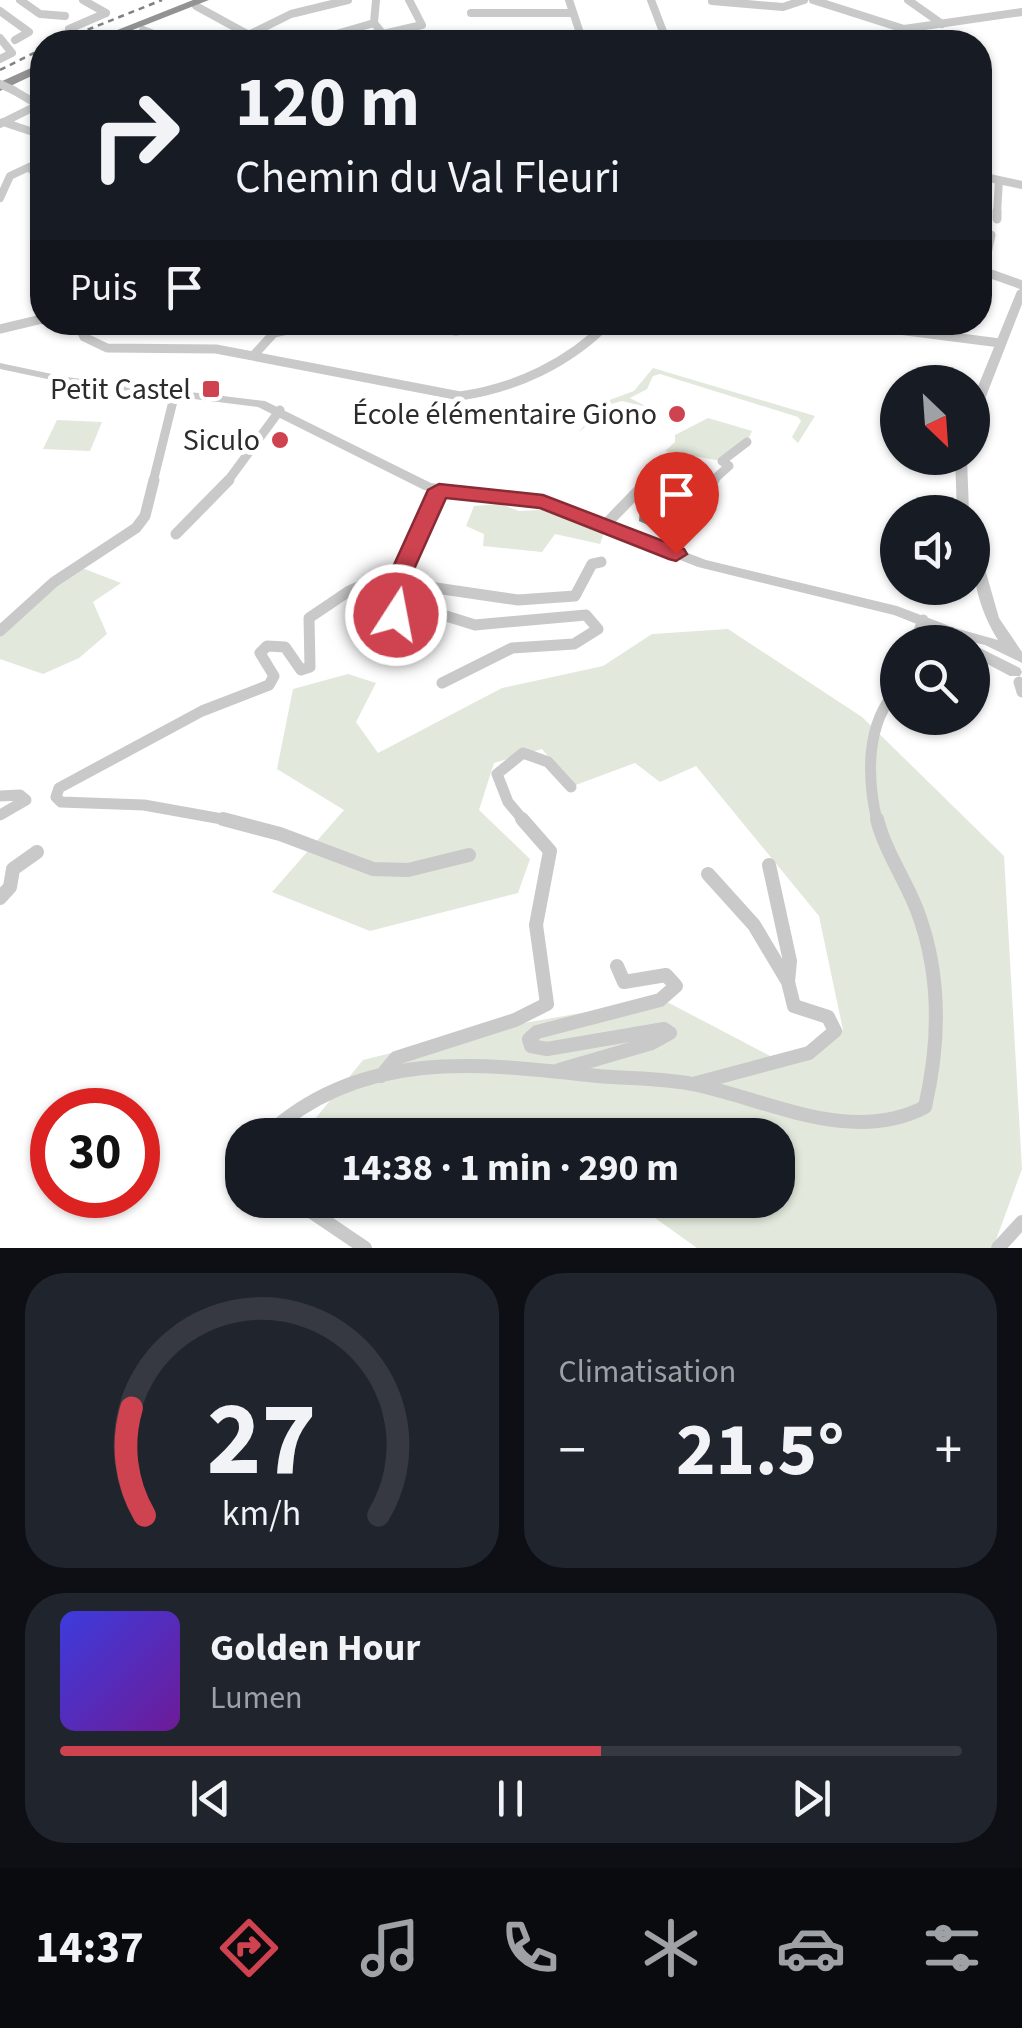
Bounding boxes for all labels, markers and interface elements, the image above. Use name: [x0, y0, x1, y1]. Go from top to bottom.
text: 120 m: [235, 53, 420, 153]
icon: right: [70, 70, 200, 200]
text: Chemin du Val Fleuri: [235, 146, 620, 210]
icon: arrive: [157, 260, 212, 315]
text: Puis: [70, 261, 137, 315]
north arrow: [880, 365, 990, 475]
map controls: [880, 365, 990, 735]
place label: Petit Castel: [50, 368, 191, 411]
marker: Petit Castel: [200, 378, 222, 400]
place label: École élémentaire Giono: [352, 393, 657, 436]
marker: École élémentaire Giono: [666, 403, 688, 425]
place label: Siculo: [183, 419, 260, 462]
marker: Siculo: [269, 429, 291, 451]
pin: [634, 452, 719, 555]
icon: arrive: [649, 467, 704, 522]
button: sound: [880, 495, 990, 605]
position arrow: [344, 563, 448, 667]
button: search: [880, 625, 990, 735]
speed limit sign: 30: [30, 1088, 160, 1218]
text: 14:38 · 1 min · 290 m: [341, 1141, 679, 1195]
text: Climatisation: [559, 1349, 736, 1395]
text: 27: [207, 1367, 317, 1515]
text: 21.5°: [676, 1397, 845, 1504]
text: −: [559, 1412, 586, 1490]
text: +: [935, 1412, 962, 1490]
text: km/h: [222, 1488, 301, 1539]
text: Golden Hour: [210, 1621, 420, 1675]
text: Lumen: [210, 1675, 303, 1721]
icon: previous: [183, 1771, 238, 1826]
icon: pause: [483, 1771, 538, 1826]
icon: next: [784, 1771, 839, 1826]
icon: directions: [214, 1913, 284, 1983]
icon: music: [355, 1913, 425, 1983]
icon: phone: [495, 1913, 565, 1983]
icon: climate: [636, 1913, 706, 1983]
icon: car: [776, 1913, 846, 1983]
icon: filters: [917, 1913, 987, 1983]
text: 14:37: [35, 1916, 144, 1980]

